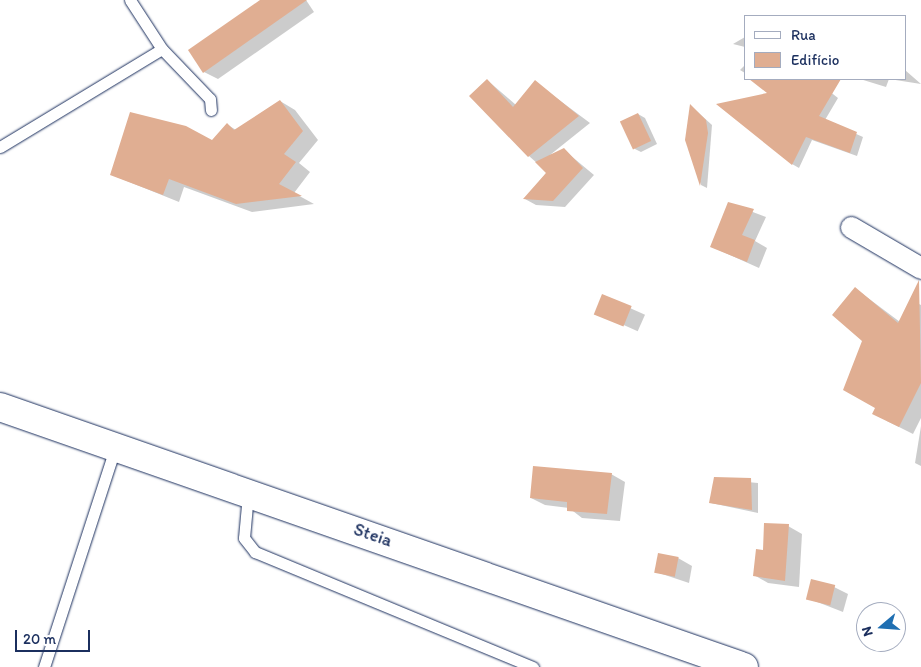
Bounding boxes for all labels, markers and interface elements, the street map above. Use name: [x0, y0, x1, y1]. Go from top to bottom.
legend: [744, 15, 906, 80]
text: Rua: [791, 26, 816, 44]
text: Edifício: [791, 51, 839, 69]
street label: Steia: [351, 518, 395, 552]
north arrow: [856, 602, 906, 652]
scale bar: [18, 620, 92, 652]
text: N: [858, 624, 877, 639]
text: 20 m: [23, 630, 56, 648]

